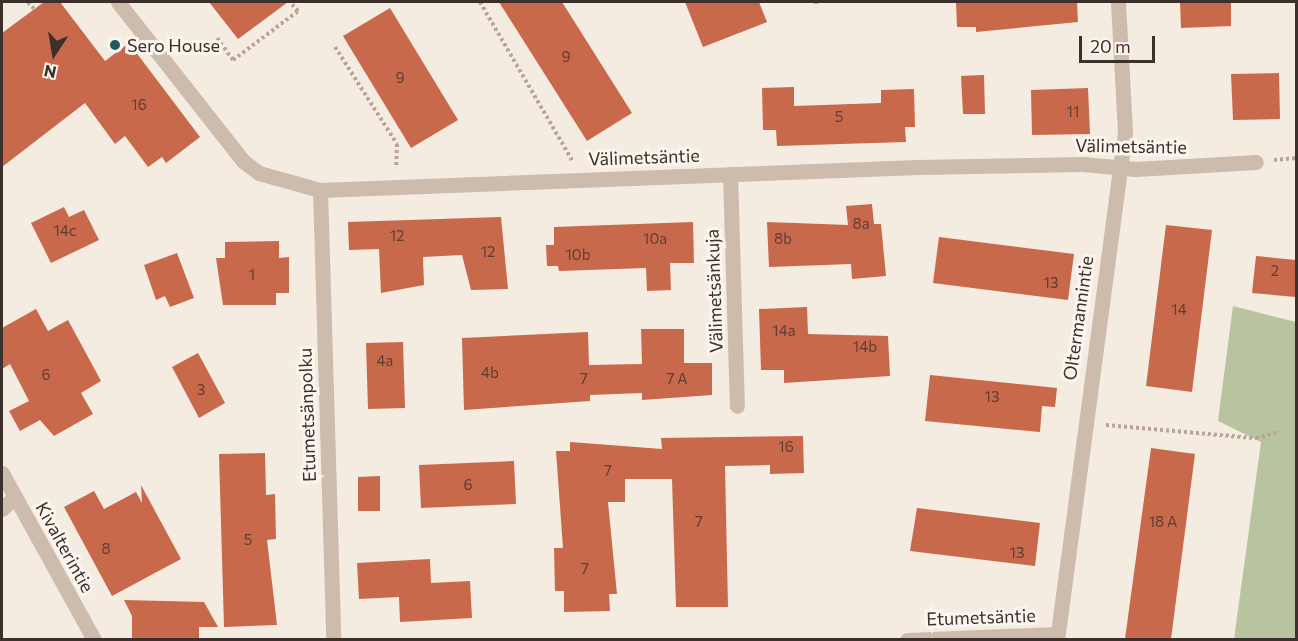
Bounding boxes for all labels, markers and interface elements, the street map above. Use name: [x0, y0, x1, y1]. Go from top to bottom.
north arrow: [24, 24, 84, 84]
scale bar: [1082, 24, 1158, 62]
place label: Sero House: [127, 34, 220, 56]
text: 20 m: [1090, 35, 1131, 57]
marker: Sero House: [108, 38, 122, 52]
house number: 9: [561, 48, 571, 66]
text: N: [42, 62, 58, 83]
house number: 9: [395, 69, 405, 87]
house number: 16: [131, 96, 147, 114]
house number: 11: [1067, 103, 1079, 121]
house number: 5: [835, 108, 843, 126]
street label: Välimetsäntie: [1075, 134, 1187, 158]
street label: Välimetsäntie: [588, 144, 700, 170]
house number: 8a: [853, 215, 869, 233]
house number: 14c: [54, 222, 76, 240]
house number: 12: [390, 227, 404, 245]
street label: Välimetsänkuja: [701, 229, 727, 353]
house number: 10a: [643, 230, 667, 248]
house number: 8b: [774, 230, 792, 248]
house number: 12: [481, 243, 495, 261]
house number: 10b: [565, 246, 591, 264]
street label: Oltermannintie: [1059, 254, 1097, 382]
house number: 2: [1271, 262, 1279, 280]
house number: 1: [249, 266, 255, 284]
house number: 13: [1044, 274, 1058, 292]
house number: 14: [1171, 301, 1187, 319]
house number: 14a: [772, 322, 796, 340]
house number: 14b: [853, 338, 877, 356]
street label: Etumetsänpolku: [294, 348, 320, 482]
house number: 4a: [377, 352, 393, 370]
house number: 4b: [481, 364, 499, 382]
house number: 6: [41, 366, 51, 384]
house number: 7: [580, 370, 588, 388]
house number: 7 A: [666, 370, 688, 388]
house number: 3: [197, 381, 205, 399]
house number: 13: [985, 388, 999, 406]
house number: 16: [778, 438, 794, 456]
house number: 7: [604, 462, 612, 480]
house number: 6: [463, 476, 473, 494]
street label: Kivalterintie: [31, 498, 99, 596]
house number: 7: [695, 513, 703, 531]
house number: 18 A: [1149, 513, 1177, 531]
house number: 5: [244, 531, 252, 549]
house number: 8: [101, 540, 111, 558]
house number: 13: [1010, 544, 1024, 562]
house number: 7: [581, 560, 589, 578]
street label: Etumetsäntie: [926, 604, 1036, 630]

